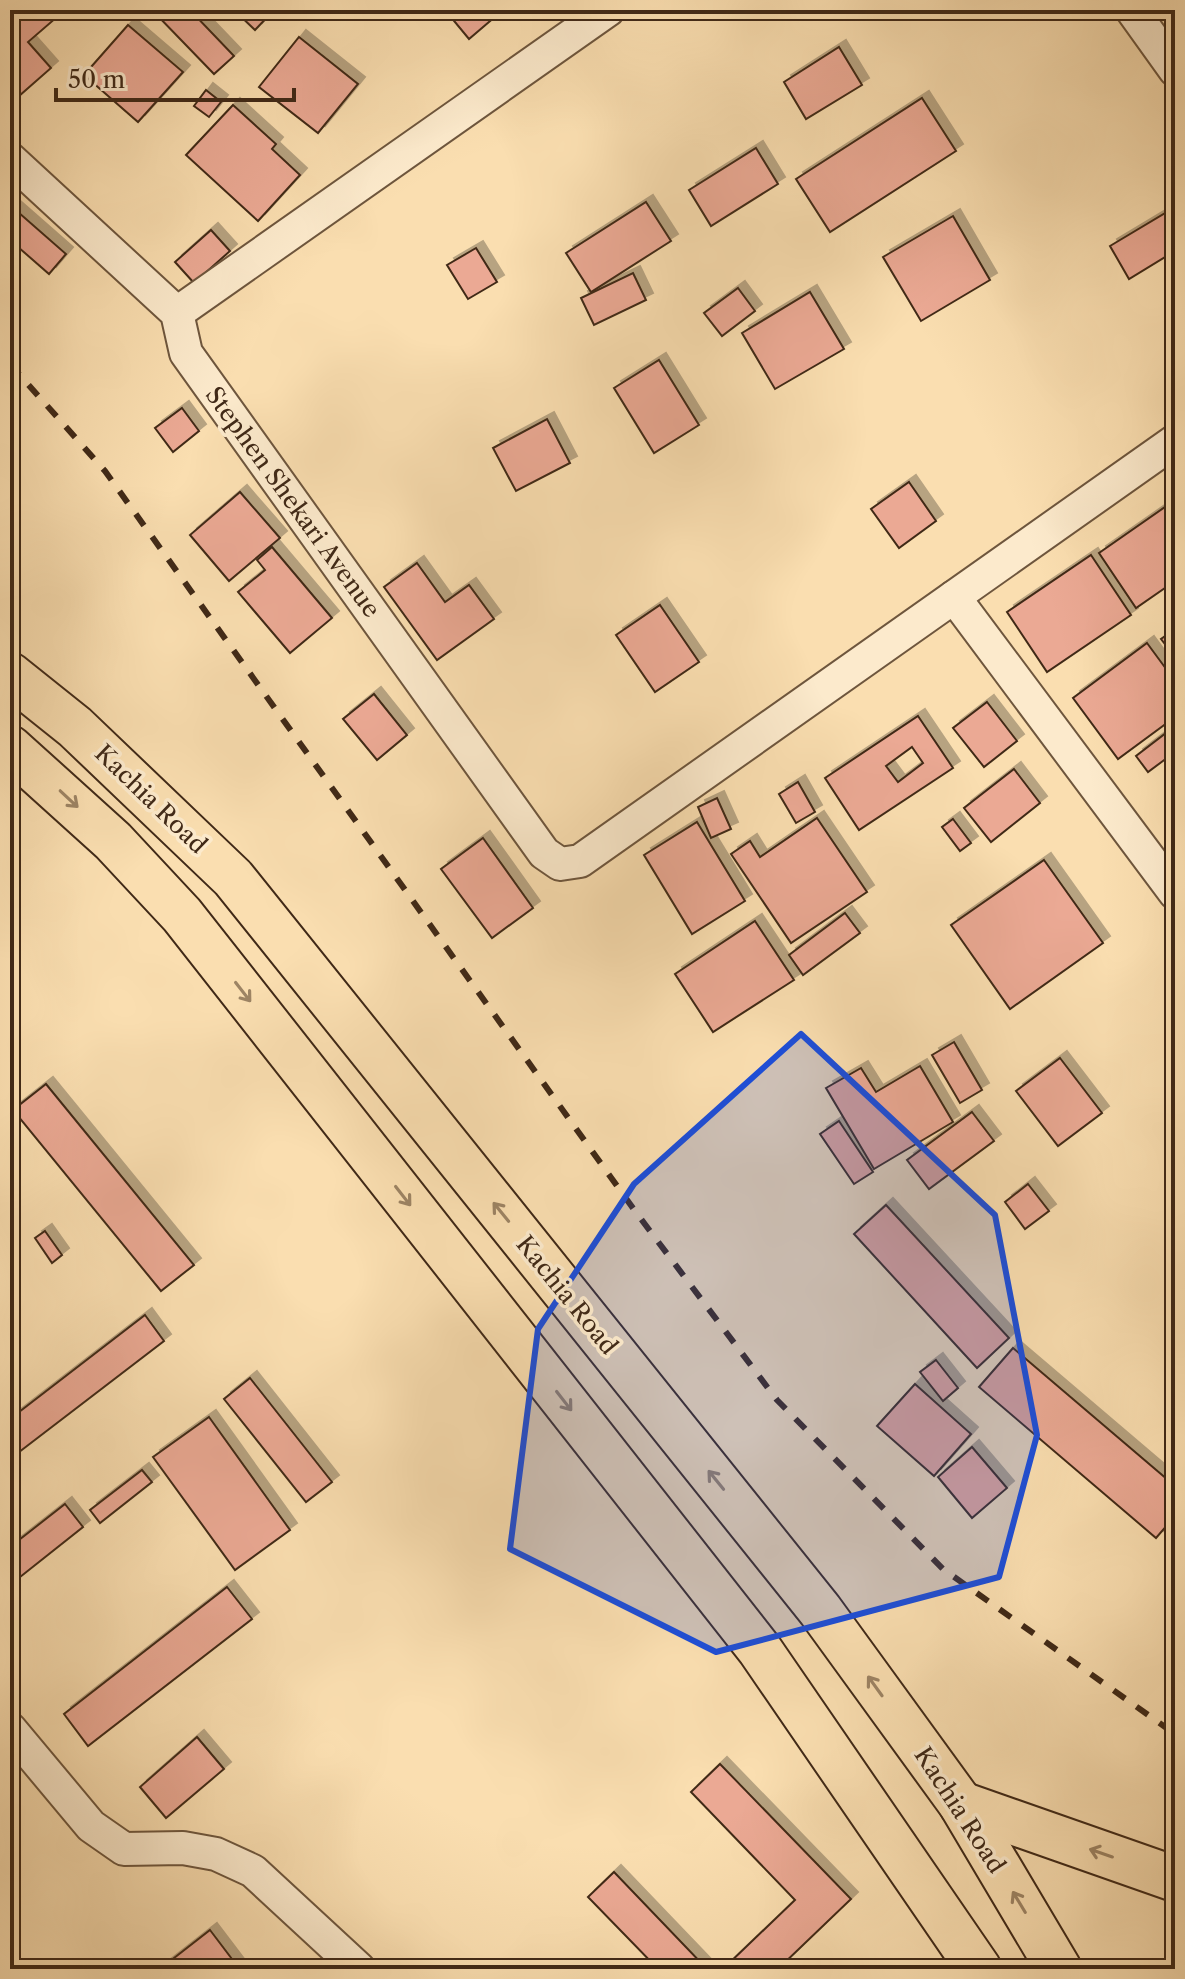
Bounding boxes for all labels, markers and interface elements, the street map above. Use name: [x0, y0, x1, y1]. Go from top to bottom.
scale bar: [56, 52, 294, 102]
text: 50 m: [68, 65, 125, 94]
street label: Stephen Shekari Avenue: [200, 381, 386, 623]
street label: Kachia Road: [89, 738, 213, 860]
one-way arrow: [59, 790, 79, 809]
one-way arrow: [234, 981, 251, 1002]
one-way arrow: [395, 1185, 412, 1206]
one-way arrow: [492, 1202, 510, 1223]
street label: Kachia Road: [510, 1230, 624, 1361]
one-way arrow: [555, 1390, 573, 1411]
one-way arrow: [707, 1470, 725, 1491]
one-way arrow: [867, 1675, 883, 1697]
street label: Kachia Road: [909, 1742, 1012, 1879]
one-way arrow: [1089, 1844, 1114, 1859]
one-way arrow: [1011, 1891, 1027, 1914]

